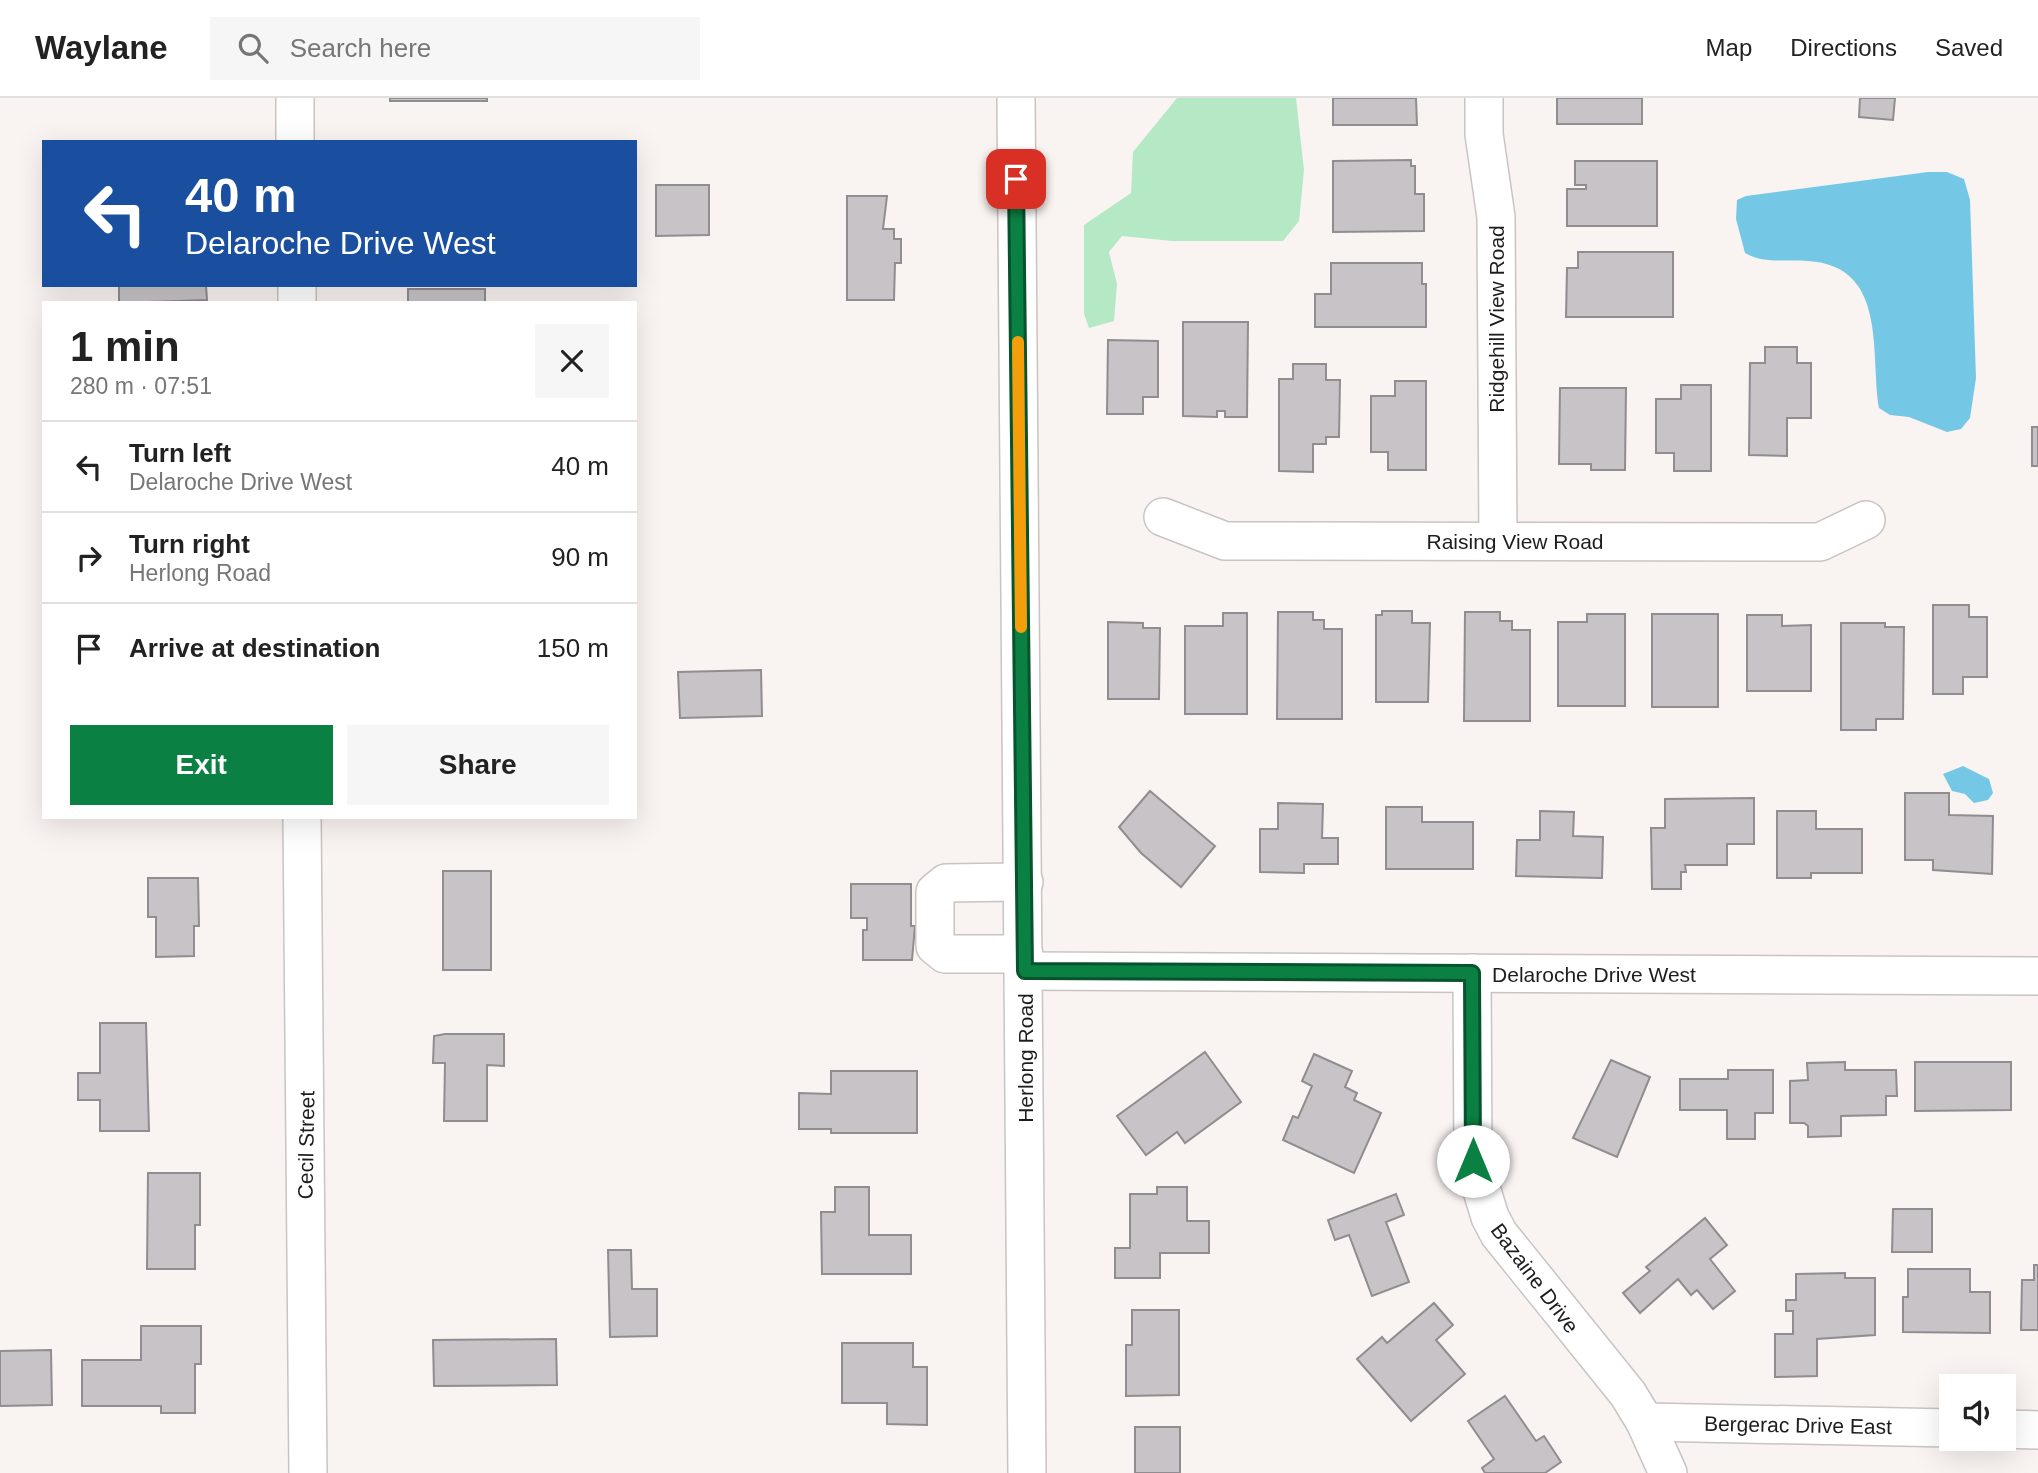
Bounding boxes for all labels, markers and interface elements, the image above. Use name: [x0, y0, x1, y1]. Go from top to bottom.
search box: [210, 17, 700, 80]
text: Waylane: [35, 29, 168, 66]
icon: search: [234, 29, 272, 67]
text: Search here: [290, 33, 431, 63]
text: Map: [1706, 34, 1752, 61]
text: Directions: [1790, 34, 1897, 61]
text: Saved: [1935, 34, 2003, 61]
pin: [986, 149, 1046, 209]
icon: arrive: [997, 160, 1035, 198]
icon: left: [70, 168, 161, 259]
text: 40 m: [185, 168, 297, 222]
text: Delaroche Drive West: [185, 225, 496, 261]
street label: Ridgehill View Road: [1485, 225, 1508, 413]
text: 1 min: [70, 323, 180, 370]
button: close: [535, 324, 609, 398]
text: 280 m · 07:51: [70, 373, 212, 399]
text: Turn left: [129, 438, 231, 468]
icon: left: [70, 448, 108, 486]
text: 40 m: [551, 451, 609, 481]
text: Delaroche Drive West: [129, 469, 352, 495]
text: Turn right: [129, 529, 250, 559]
street label: Raising View Road: [1426, 530, 1604, 553]
icon: right: [70, 539, 108, 577]
text: 90 m: [551, 542, 609, 572]
text: Herlong Road: [129, 560, 271, 586]
icon: arrive: [70, 630, 108, 668]
text: Arrive at destination: [129, 633, 380, 663]
text: 150 m: [537, 633, 609, 663]
button: Exit: [70, 725, 333, 805]
button: Share: [347, 725, 609, 805]
street label: Delaroche Drive West: [1492, 963, 1696, 986]
street label: Herlong Road: [1014, 993, 1037, 1123]
street label: Cecil Street: [294, 1090, 318, 1199]
position arrow: [1436, 1124, 1510, 1198]
street label: Bazaine Drive: [1486, 1219, 1584, 1337]
map controls: [1939, 1374, 2016, 1451]
button: sound: [1939, 1374, 2016, 1451]
street label: Bergerac Drive East: [1704, 1412, 1892, 1438]

